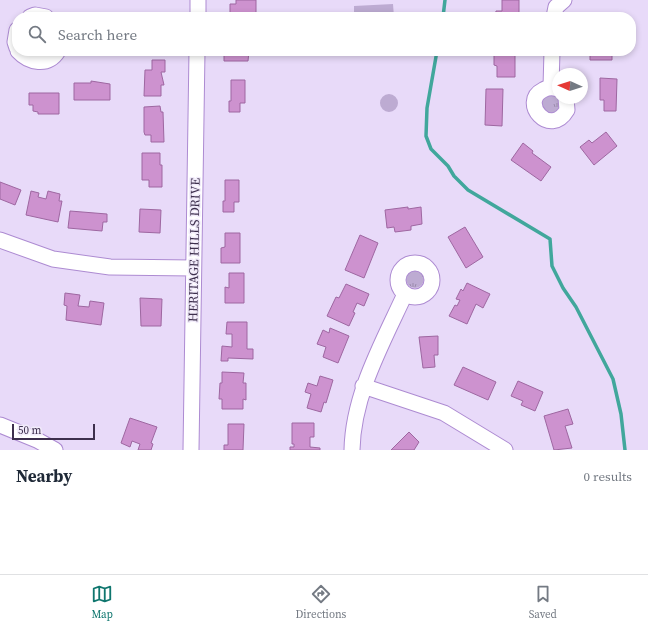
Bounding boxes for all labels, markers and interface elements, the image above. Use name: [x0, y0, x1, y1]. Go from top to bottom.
search box: [12, 12, 636, 56]
icon: search: [26, 23, 48, 45]
text: Search here: [58, 24, 137, 45]
north arrow: [552, 68, 588, 104]
street label: HERITAGE HILLS DRIVE: [184, 177, 204, 322]
scale bar: [12, 422, 95, 441]
text: 50 m: [18, 423, 41, 438]
text: Nearby: [16, 464, 72, 488]
text: 0 results: [584, 468, 632, 485]
tab: Map: [91, 583, 113, 622]
tab: Directions: [295, 583, 346, 622]
tab: Saved: [529, 583, 557, 622]

